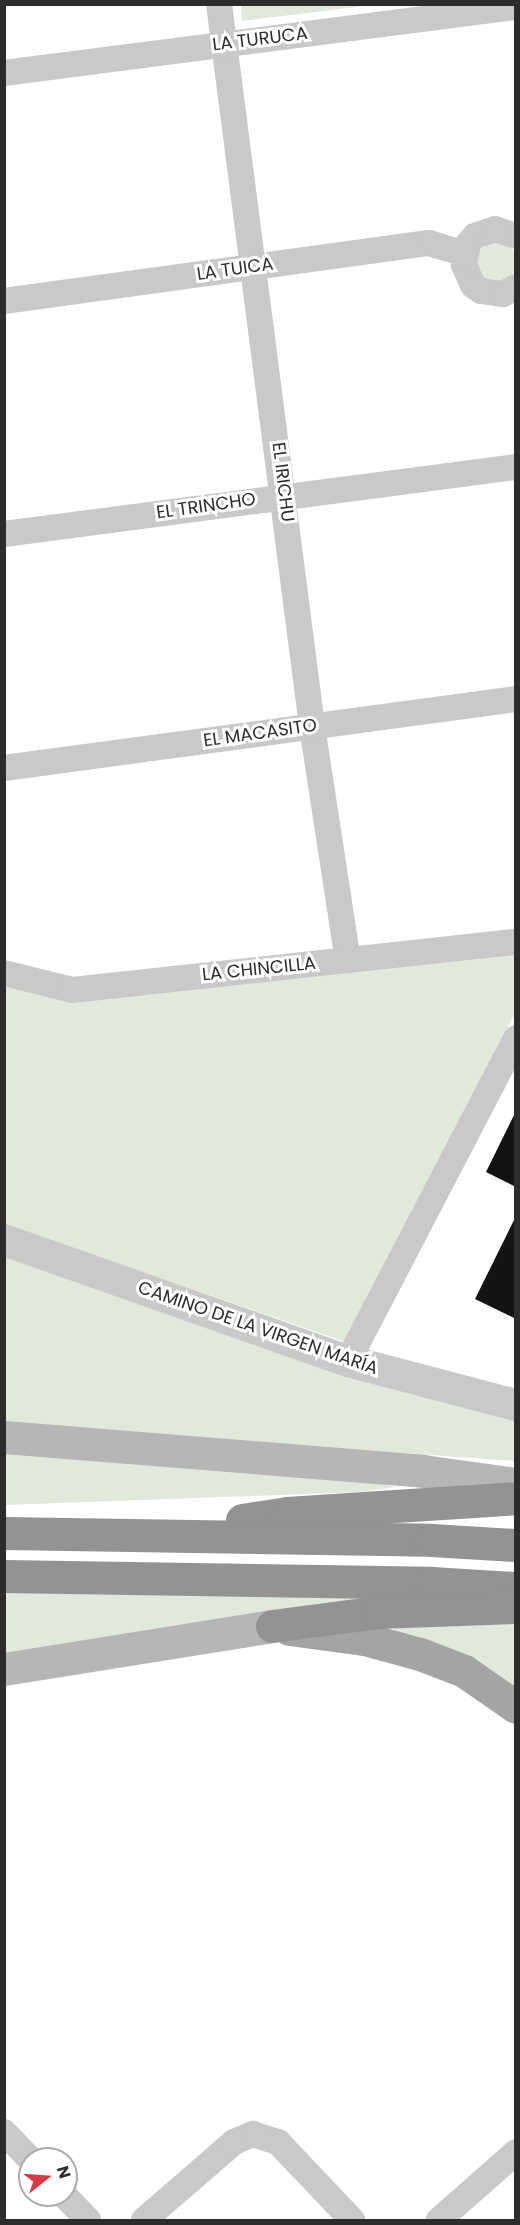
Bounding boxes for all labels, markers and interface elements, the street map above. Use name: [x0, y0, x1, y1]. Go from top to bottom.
street label: LA TURUCA: [211, 22, 309, 56]
street label: LA TUICA: [195, 253, 275, 285]
street label: EL IRICHU: [267, 441, 299, 523]
street label: EL TRINCHO: [155, 488, 257, 524]
street label: EL MACASITO: [202, 714, 318, 752]
street label: LA CHINCILLA: [201, 952, 317, 986]
street label: CAMINO DE LA VIRGEN MARÍA: [135, 1277, 381, 1379]
north arrow: [18, 2147, 78, 2207]
text: N: [51, 2163, 77, 2181]

